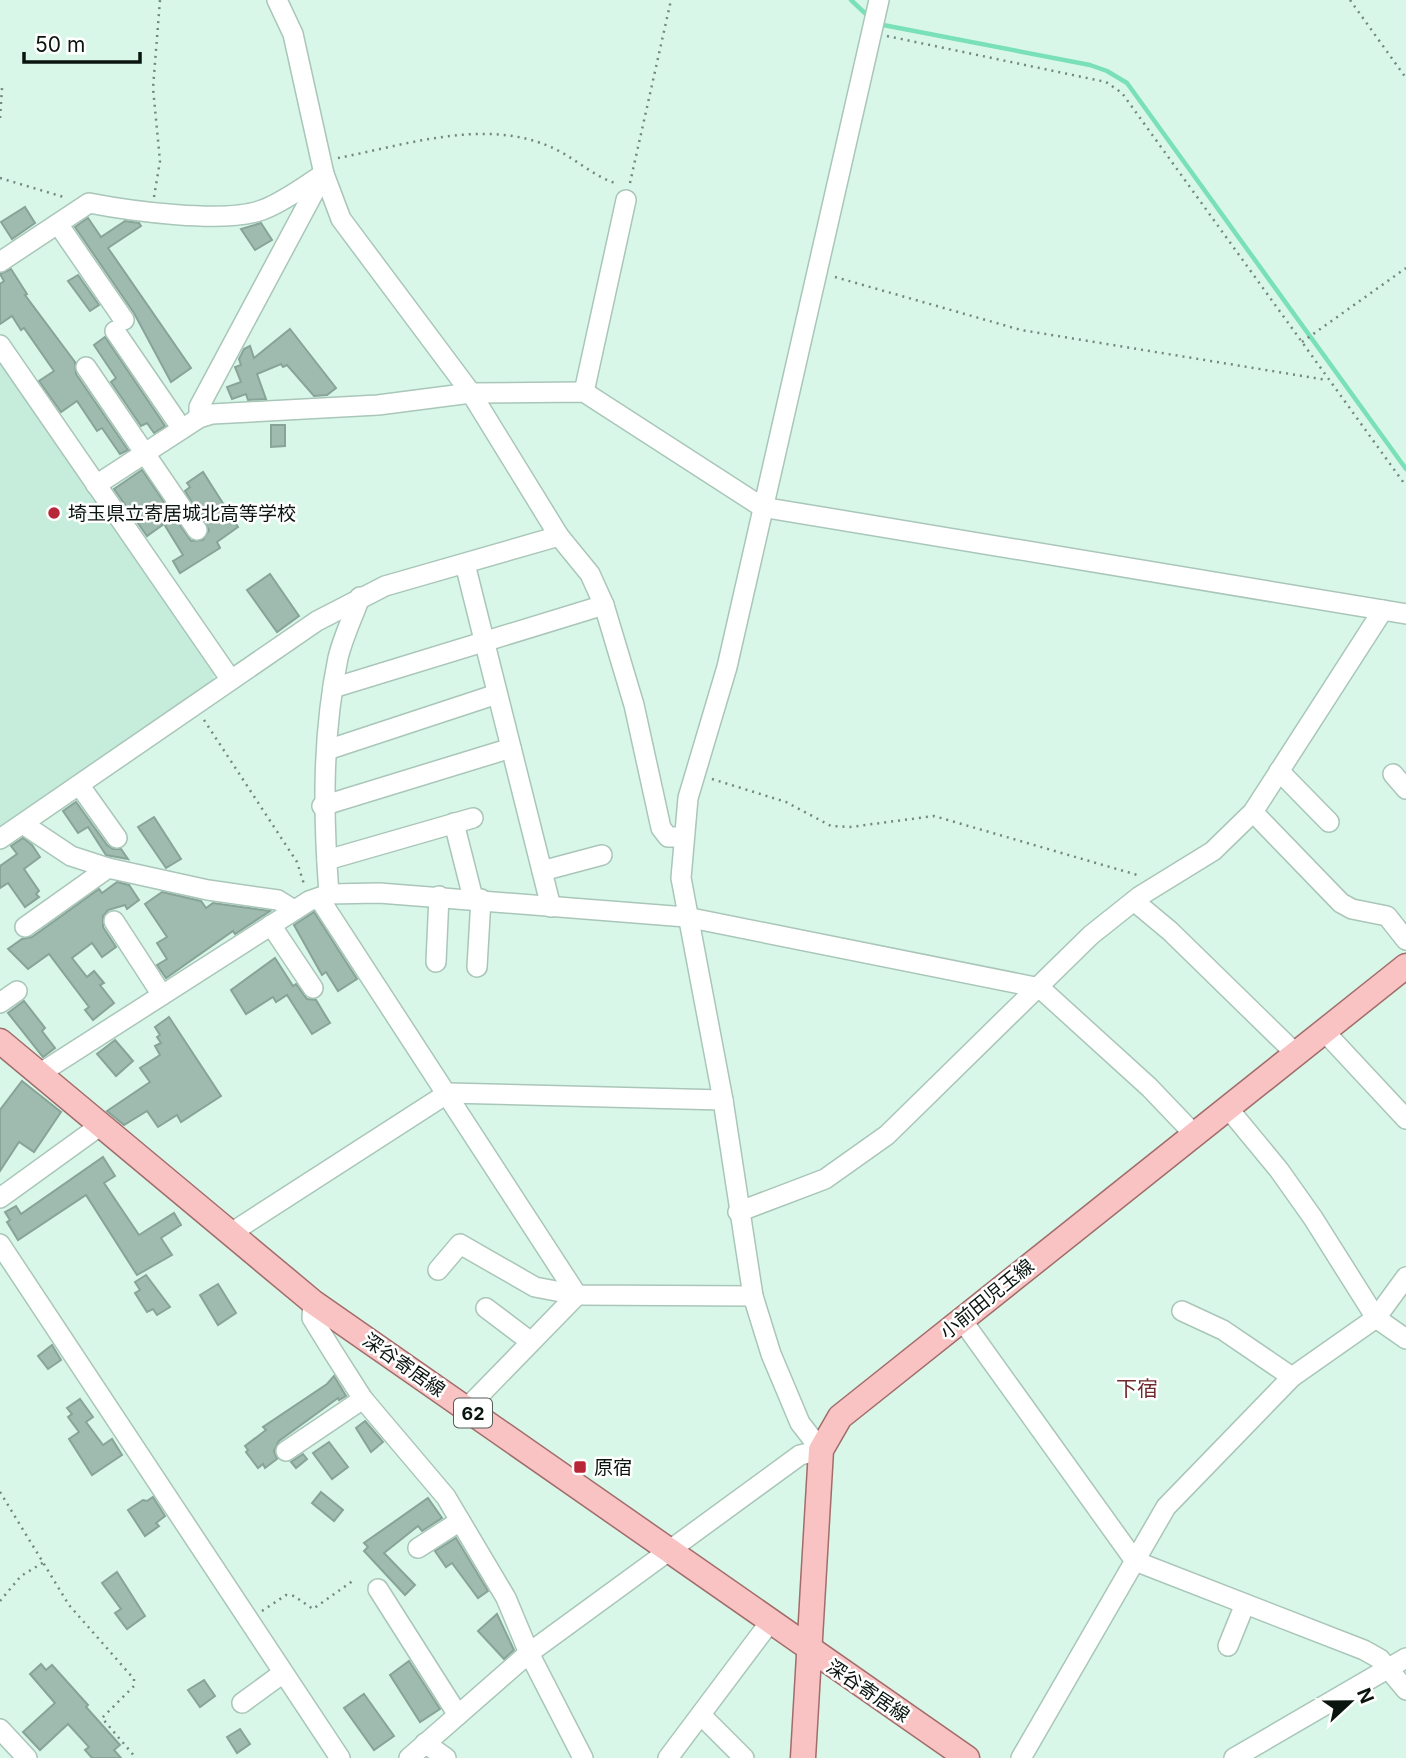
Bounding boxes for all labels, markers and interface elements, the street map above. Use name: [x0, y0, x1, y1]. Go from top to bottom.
scale bar: [24, 21, 140, 65]
text: 50 m: [35, 32, 85, 57]
place label: 埼玉県立寄居城北高等学校: [68, 502, 296, 525]
marker: 埼玉県立寄居城北高等学校: [46, 505, 62, 521]
street label: 小前田児玉線: [935, 1254, 1039, 1344]
street label: 深谷寄居線: [358, 1328, 450, 1402]
district label: 下宿: [1116, 1376, 1158, 1401]
road number: 62: [454, 1398, 492, 1428]
place label: 原宿: [594, 1456, 632, 1479]
marker: 原宿: [572, 1459, 588, 1475]
street label: 深谷寄居線: [822, 1655, 914, 1727]
north arrow: [1315, 1667, 1385, 1737]
text: N: [1352, 1685, 1379, 1707]

